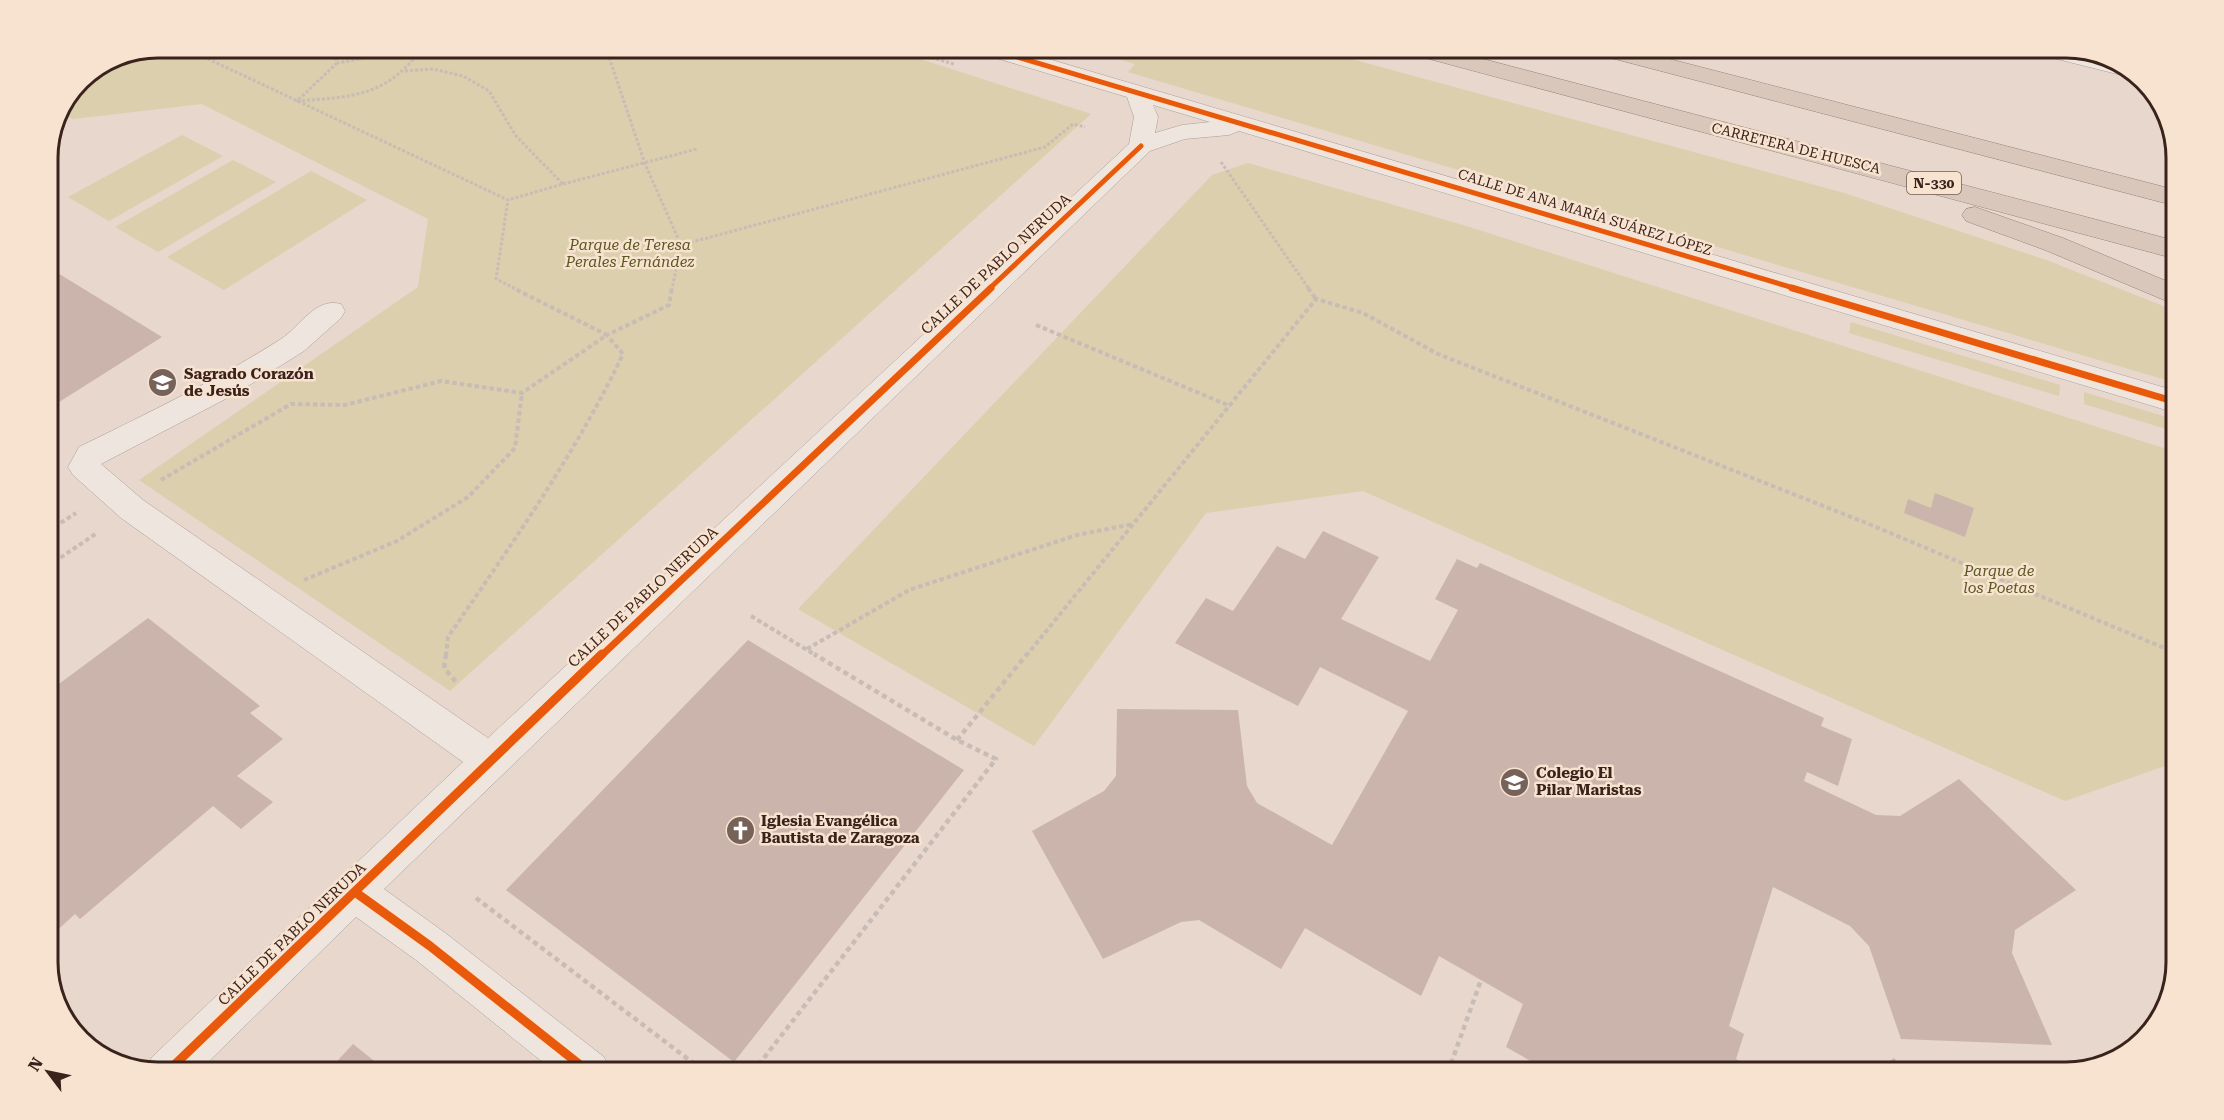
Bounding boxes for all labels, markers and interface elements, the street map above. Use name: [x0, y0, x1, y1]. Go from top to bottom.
street label: CARRETERA DE HUESCA: [1710, 119, 1882, 177]
street label: CALLE DE ANA MARÍA SUÁREZ LÓPEZ: [1456, 166, 1714, 258]
road number: N-330: [1907, 172, 1961, 194]
street label: CALLE DE PABLO NERUDA: [917, 189, 1075, 338]
park label: Parque de Teresa Perales Fernández: [564, 236, 695, 271]
place label: Sagrado Corazón de Jesús: [184, 365, 314, 400]
school or university icon: Sagrado Corazón de Jesús: [147, 367, 179, 399]
street label: CALLE DE PABLO NERUDA: [564, 522, 722, 671]
park label: Parque de los Poetas: [1963, 562, 2035, 597]
place label: Colegio El Pilar Maristas: [1536, 764, 1642, 799]
school or university icon: Colegio El Pilar Maristas: [1499, 766, 1531, 798]
place label: Iglesia Evangélica Bautista de Zaragoza: [761, 812, 920, 847]
church icon: Iglesia Evangélica Bautista de Zaragoza: [724, 814, 756, 846]
street label: CALLE DE PABLO NERUDA: [214, 858, 370, 1009]
north arrow: [18, 1042, 78, 1102]
text: N: [24, 1054, 47, 1075]

